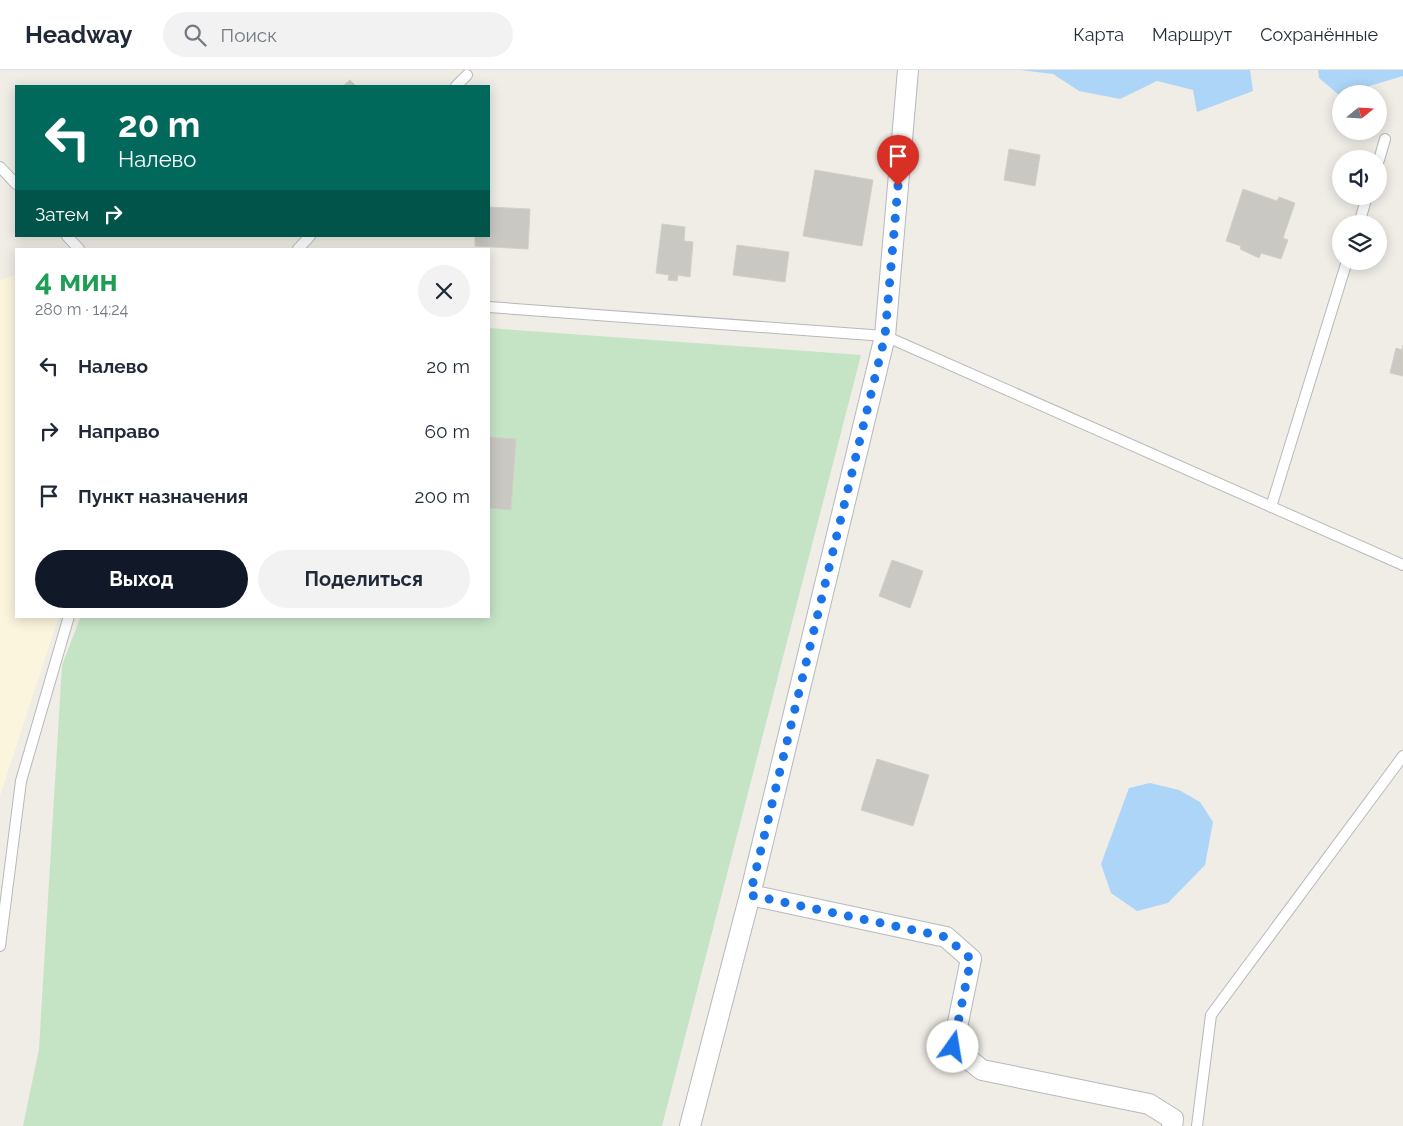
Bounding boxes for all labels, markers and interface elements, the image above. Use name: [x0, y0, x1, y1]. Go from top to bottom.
search box: [163, 12, 513, 57]
text: Headway: [25, 20, 133, 49]
icon: search: [181, 21, 209, 49]
text: Поиск: [221, 24, 277, 46]
text: Карта: [1073, 24, 1124, 45]
text: Маршрут: [1152, 24, 1232, 45]
text: Сохранённые: [1260, 24, 1378, 45]
north arrow: [1332, 85, 1388, 140]
map controls: [1332, 85, 1387, 270]
text: 20 m: [118, 104, 200, 145]
icon: left: [35, 105, 100, 170]
pin: [877, 135, 919, 186]
icon: arrive: [884, 142, 912, 170]
text: Налево: [118, 146, 196, 172]
button: sound: [1332, 150, 1387, 205]
icon: right: [99, 200, 127, 228]
text: Затем: [35, 203, 89, 225]
button: layers: [1332, 215, 1387, 270]
text: 4 мин: [35, 263, 118, 298]
button: close: [418, 265, 470, 317]
text: 280 m · 14:24: [35, 300, 128, 319]
icon: left: [35, 352, 63, 380]
text: Налево: [78, 355, 148, 377]
text: 20 m: [426, 355, 470, 377]
icon: right: [35, 417, 63, 445]
text: Направо: [78, 420, 159, 442]
text: 60 m: [425, 420, 470, 442]
icon: arrive: [35, 482, 63, 510]
text: Пункт назначения: [78, 485, 248, 507]
text: 200 m: [415, 485, 470, 507]
button: Выход: [35, 550, 248, 608]
button: Поделиться: [258, 550, 470, 608]
position arrow: [926, 1020, 978, 1072]

